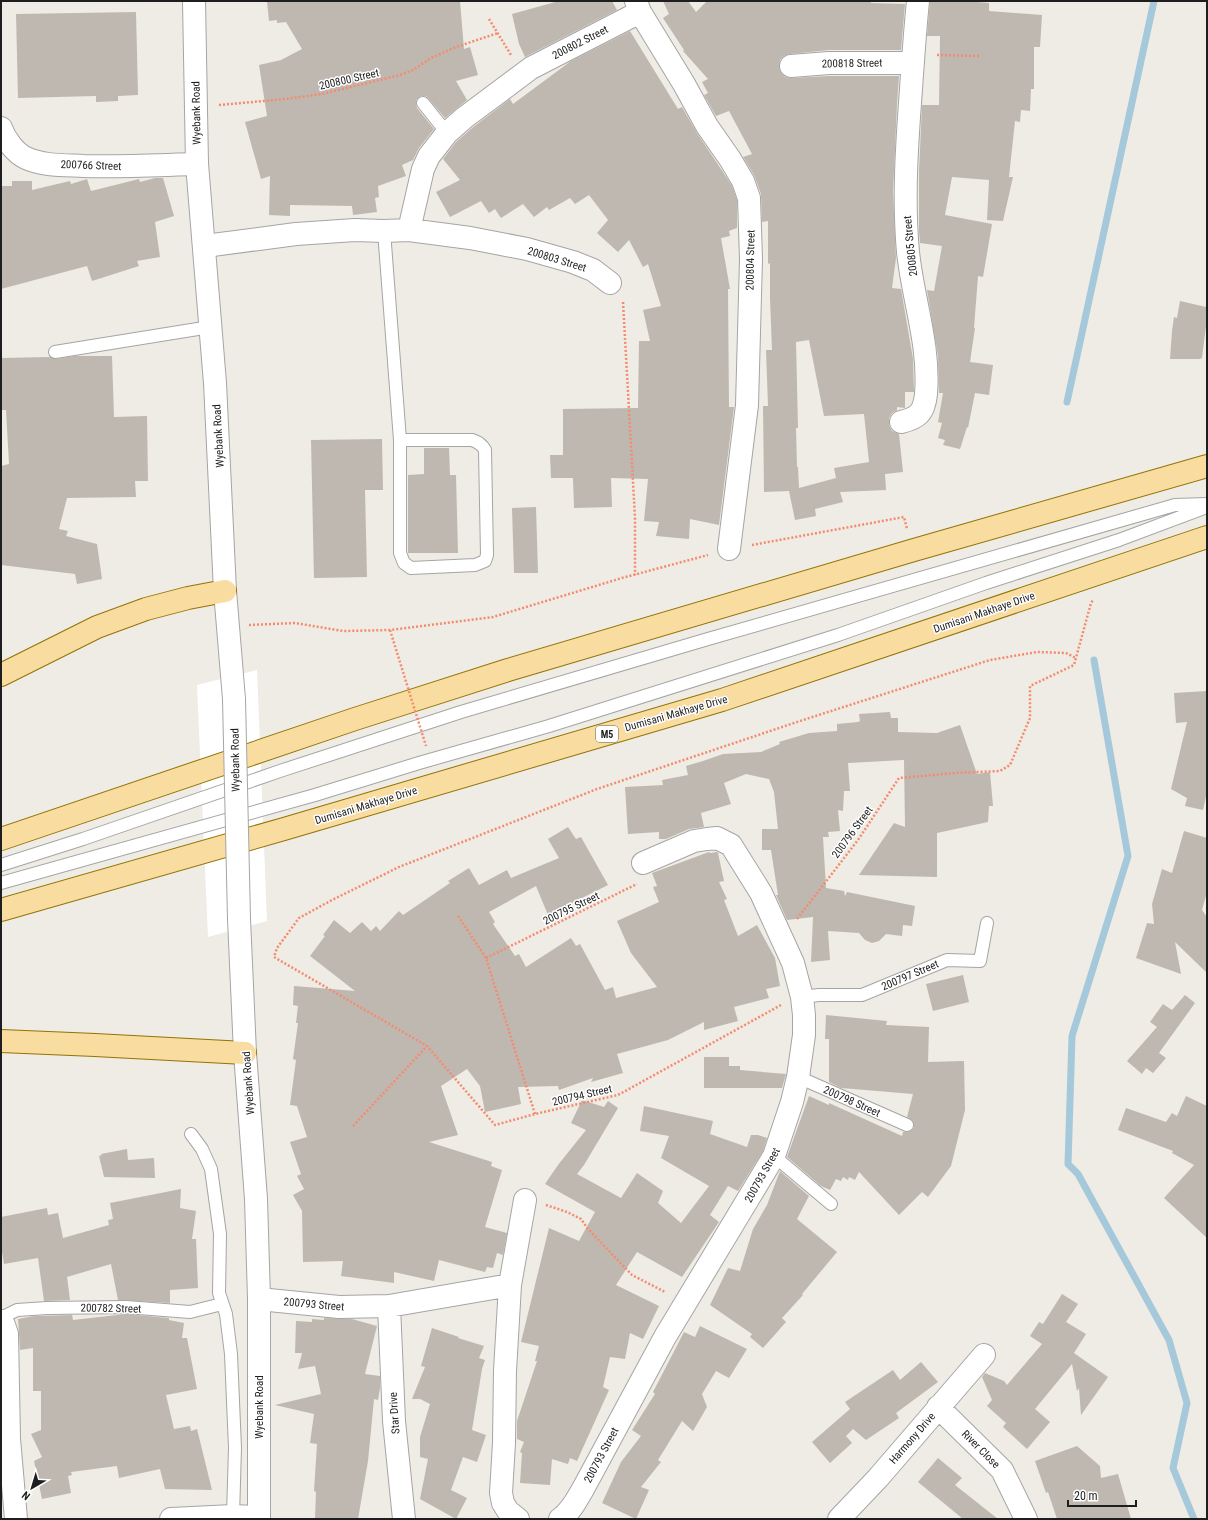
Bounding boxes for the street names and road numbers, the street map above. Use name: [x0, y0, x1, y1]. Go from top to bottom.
street label: 200802 Street: [550, 23, 610, 62]
street label: 200818 Street: [821, 56, 883, 71]
street label: 200800 Street: [318, 66, 380, 93]
street label: Wyebank Road: [189, 81, 204, 145]
street label: 200766 Street: [60, 158, 122, 173]
street label: 200805 Street: [901, 215, 920, 277]
street label: 200804 Street: [743, 229, 758, 291]
street label: 200803 Street: [526, 244, 588, 275]
street label: Wyebank Road: [210, 404, 227, 468]
street label: Dumisani Makhaye Drive: [932, 589, 1037, 636]
street label: Dumisani Makhaye Drive: [623, 693, 729, 734]
road number: M5: [596, 726, 618, 742]
street label: Wyebank Road: [228, 728, 243, 792]
street label: Dumisani Makhaye Drive: [313, 784, 419, 827]
street label: 200796 Street: [829, 804, 876, 861]
street label: 200795 Street: [541, 889, 601, 928]
street label: 200797 Street: [880, 958, 941, 993]
street label: Wyebank Road: [240, 1051, 257, 1115]
street label: 200794 Street: [551, 1082, 613, 1109]
street label: 200798 Street: [821, 1083, 882, 1120]
street label: 200793 Street: [742, 1145, 783, 1205]
street label: 200793 Street: [283, 1295, 345, 1314]
street label: 200782 Street: [80, 1301, 142, 1316]
street label: Wyebank Road: [253, 1375, 266, 1439]
street label: Star Drive: [387, 1392, 402, 1434]
street label: Harmony Drive: [887, 1410, 938, 1467]
street label: 200793 Street: [581, 1425, 621, 1485]
street label: River Close: [959, 1428, 1002, 1471]

